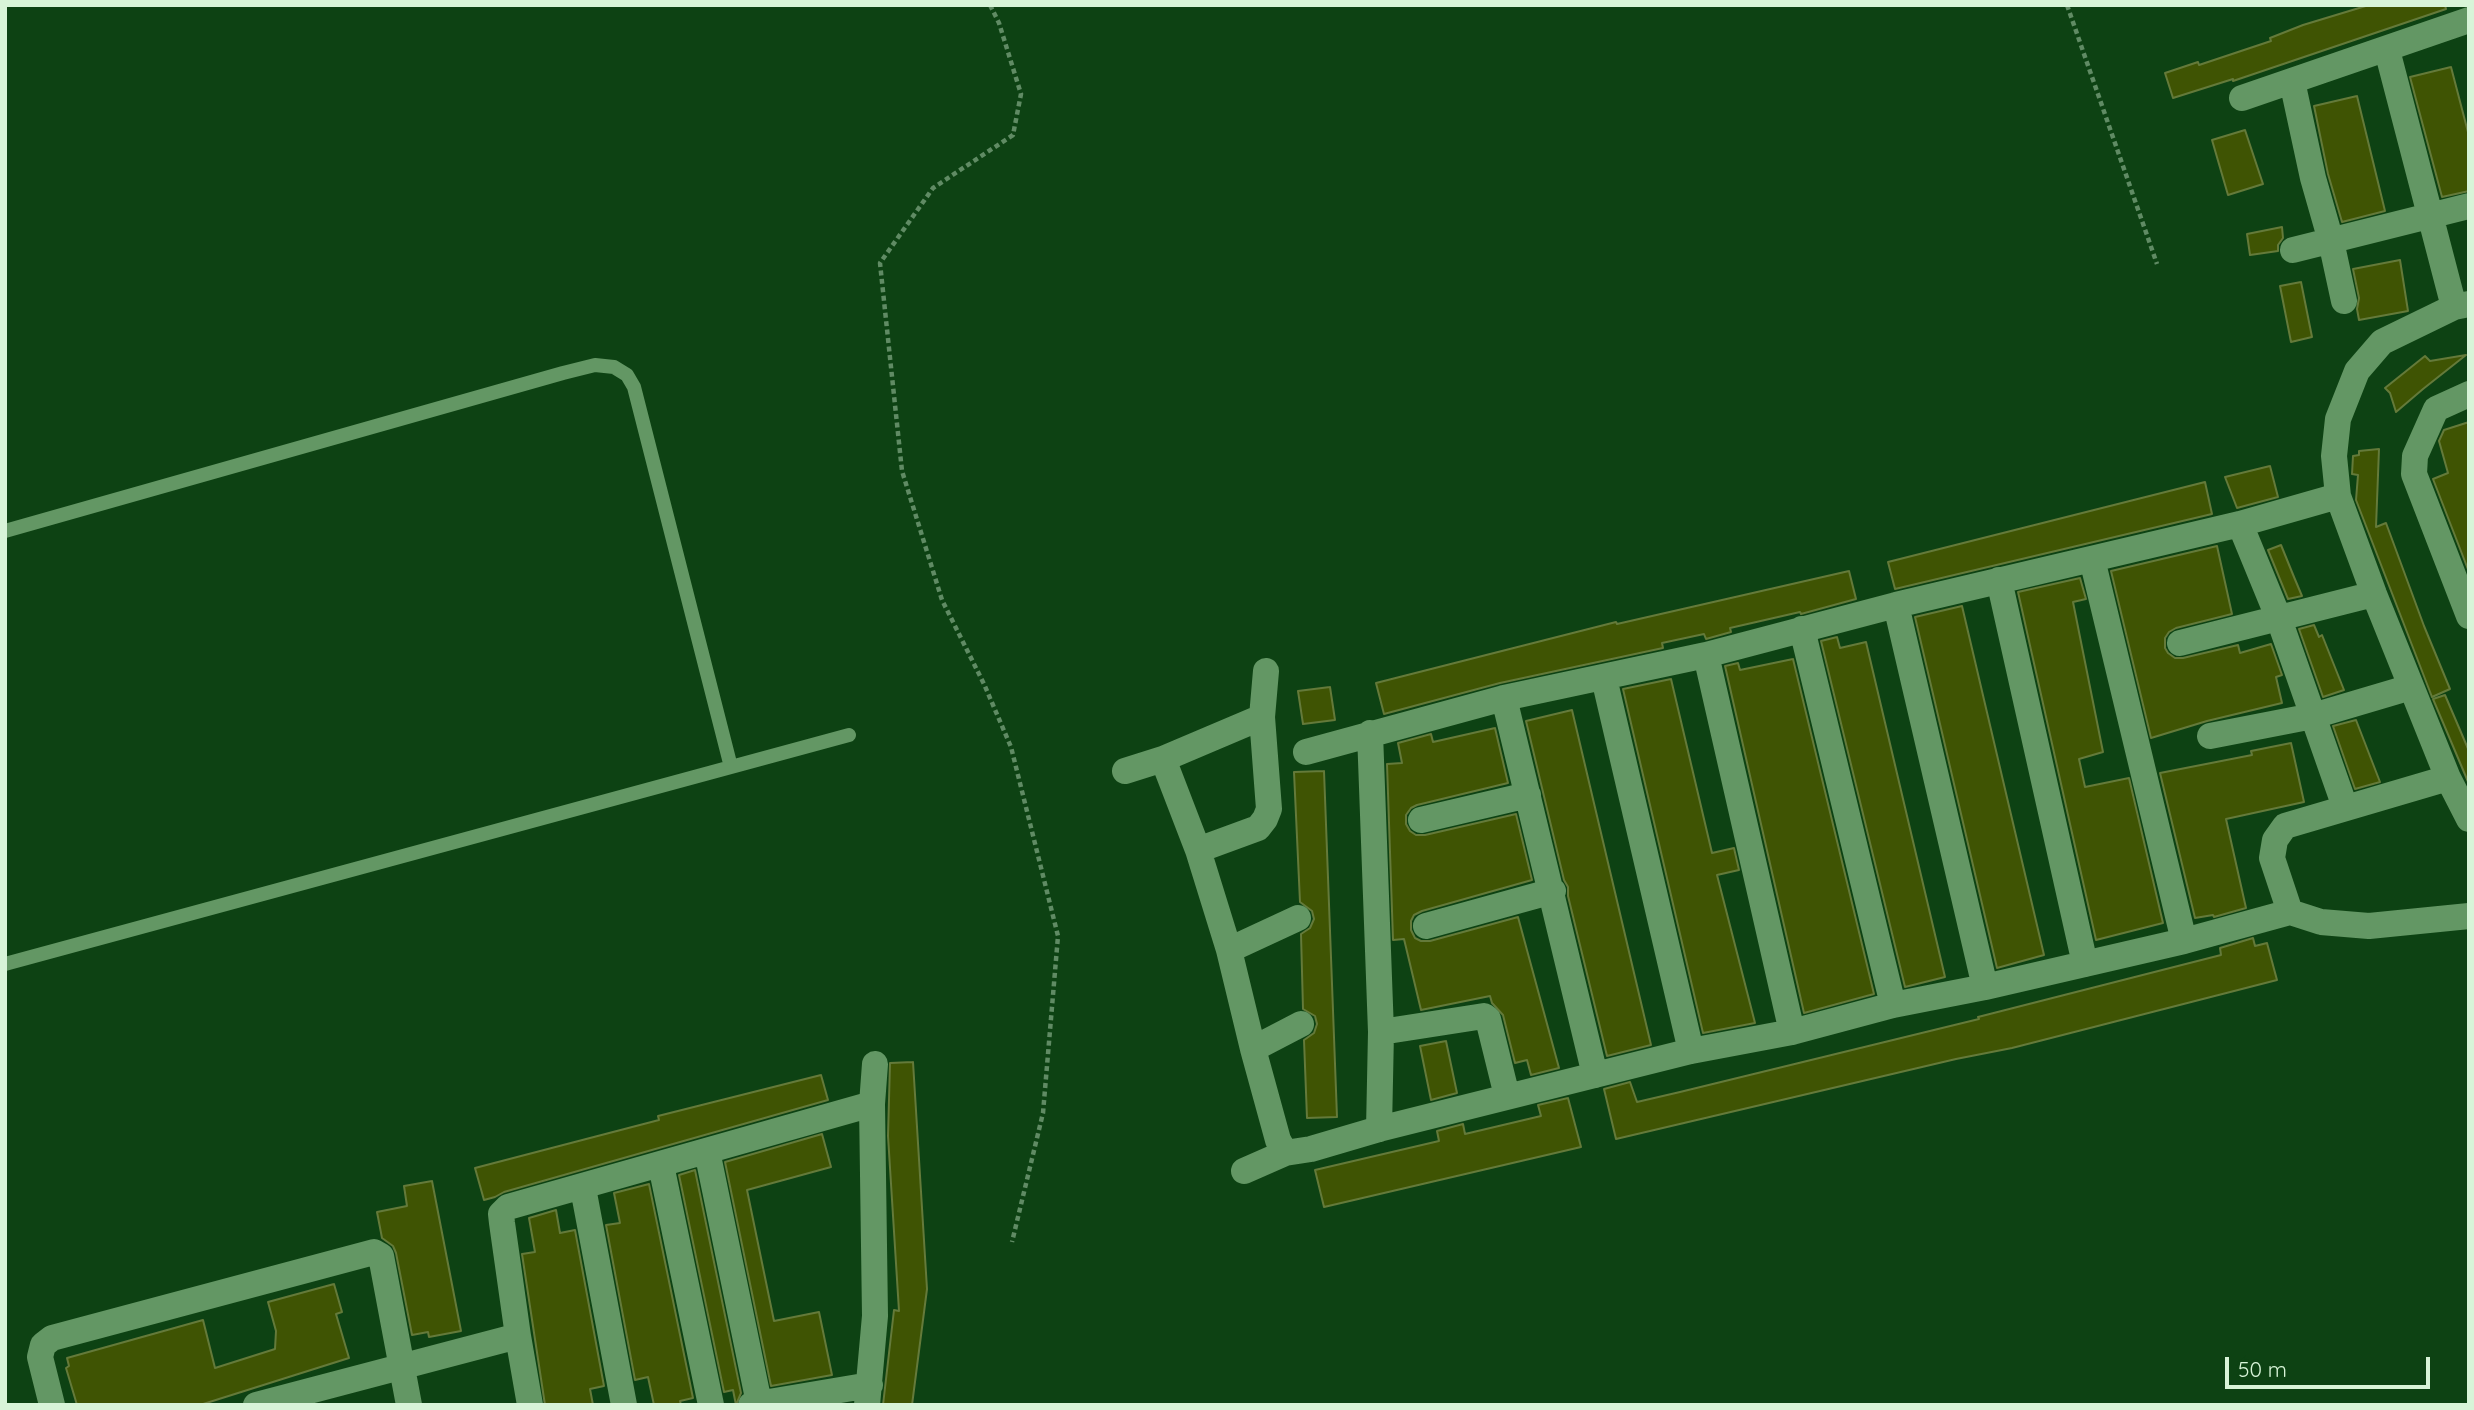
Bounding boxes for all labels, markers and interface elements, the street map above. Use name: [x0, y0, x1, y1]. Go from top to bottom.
scale bar: [2229, 1344, 2434, 1388]
text: 50 m: [2238, 1356, 2287, 1382]

